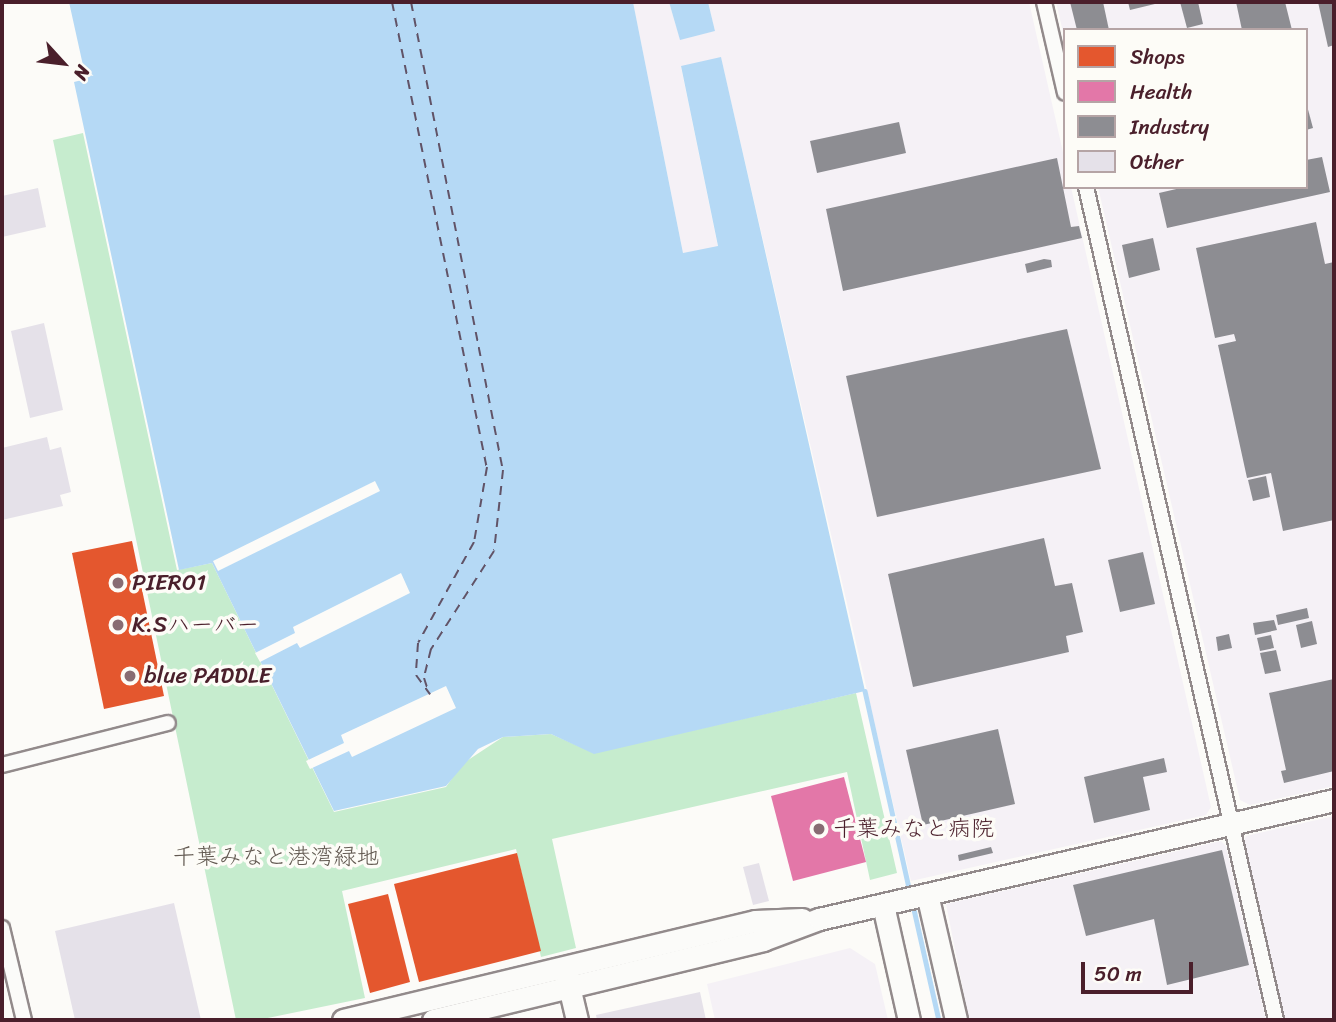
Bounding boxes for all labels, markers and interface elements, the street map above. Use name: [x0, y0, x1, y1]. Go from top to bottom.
north arrow: [28, 28, 98, 98]
legend: [1063, 28, 1308, 189]
text: Shops: [1130, 38, 1185, 76]
text: N: [64, 59, 100, 86]
text: Health: [1130, 73, 1192, 111]
text: Industry: [1130, 108, 1209, 146]
text: Other: [1130, 143, 1183, 181]
place label: PIER01: [132, 569, 206, 597]
marker: PIER01: [110, 575, 126, 591]
place label: K.Sハーバー: [132, 611, 259, 639]
marker: K.Sハーバー: [110, 617, 126, 633]
place label: blue PADDLE: [144, 662, 271, 690]
marker: blue PADDLE: [122, 668, 138, 684]
place label: 千葉みなと病院: [833, 815, 994, 843]
marker: 千葉みなと病院: [811, 821, 827, 837]
park label: 千葉みなと港湾緑地: [173, 843, 379, 871]
scale bar: [1084, 948, 1196, 992]
text: 50 m: [1094, 955, 1142, 993]

